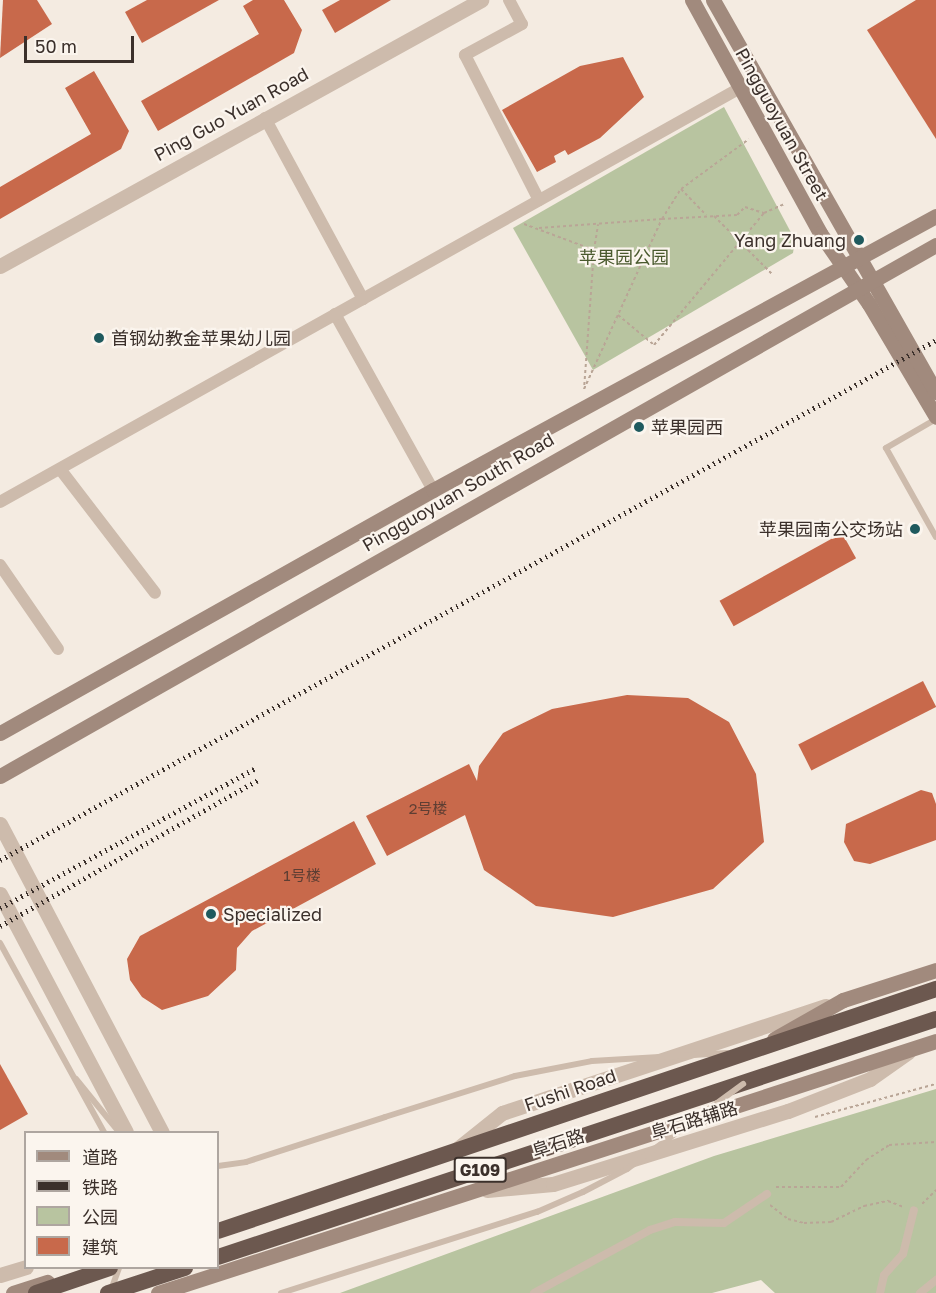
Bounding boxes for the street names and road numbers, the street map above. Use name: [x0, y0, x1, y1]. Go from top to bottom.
street label: Pingguoyuan Street: [731, 44, 833, 204]
street label: Ping Guo Yuan Road: [150, 63, 312, 165]
street label: Pingguoyuan South Road: [358, 428, 558, 556]
street label: Fushi Road: [521, 1064, 619, 1116]
street label: 阜石路辅路: [648, 1097, 740, 1143]
street label: 阜石路: [529, 1124, 587, 1162]
road number: G109: [453, 1157, 507, 1183]

